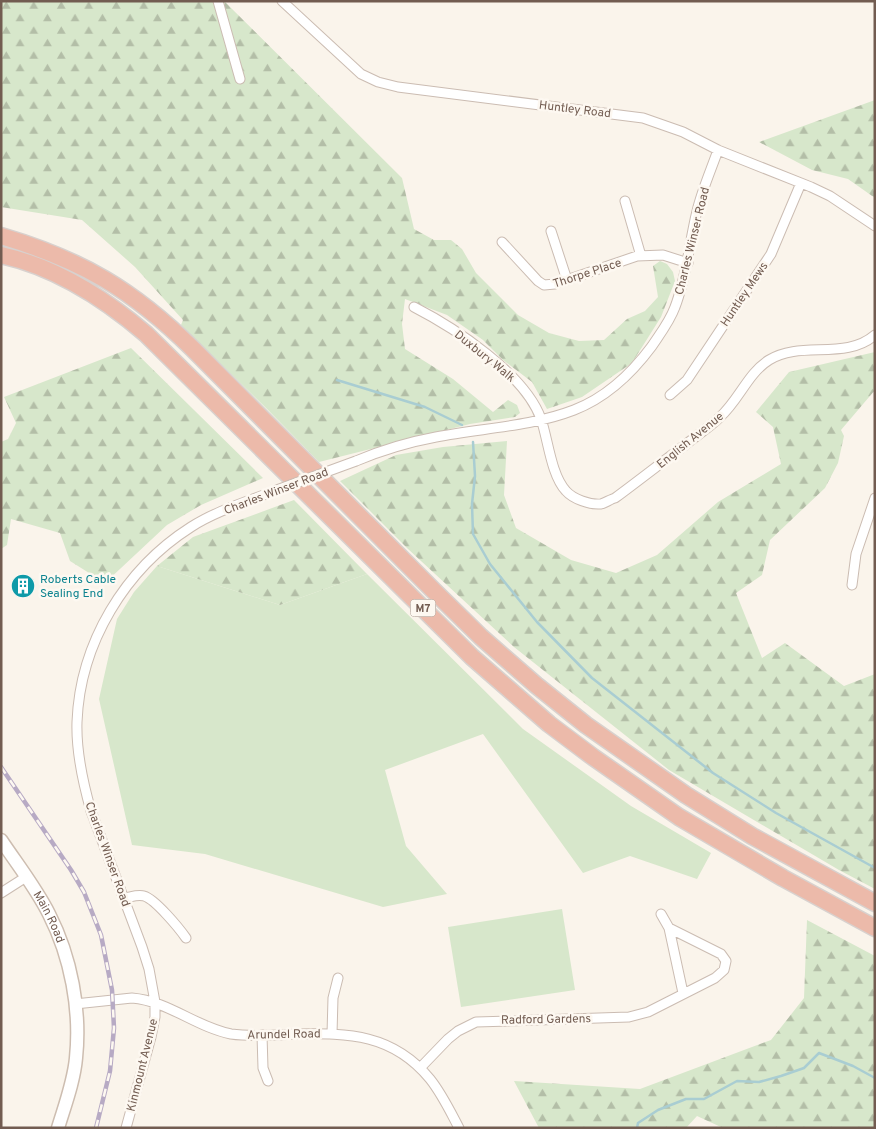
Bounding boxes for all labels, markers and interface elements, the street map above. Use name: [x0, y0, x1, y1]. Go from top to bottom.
street label: Huntley Road: [538, 98, 612, 122]
street label: Charles Winser Road: [672, 186, 714, 297]
street label: Thorpe Place: [551, 255, 624, 293]
street label: Huntley Mews: [717, 259, 772, 330]
street label: Duxbury Walk: [451, 327, 518, 386]
street label: English Avenue: [654, 409, 727, 473]
street label: Charles Winser Road: [222, 465, 331, 519]
place label: Roberts Cable Sealing End: [40, 572, 116, 602]
building icon: Roberts Cable Sealing End: [10, 573, 36, 599]
road number: M7: [410, 600, 436, 616]
street label: Charles Winser Road: [81, 800, 133, 909]
street label: Main Road: [29, 888, 68, 945]
street label: Radford Gardens: [501, 1011, 591, 1029]
street label: Kinmount Avenue: [124, 1017, 162, 1113]
street label: Arundel Road: [247, 1026, 321, 1044]

